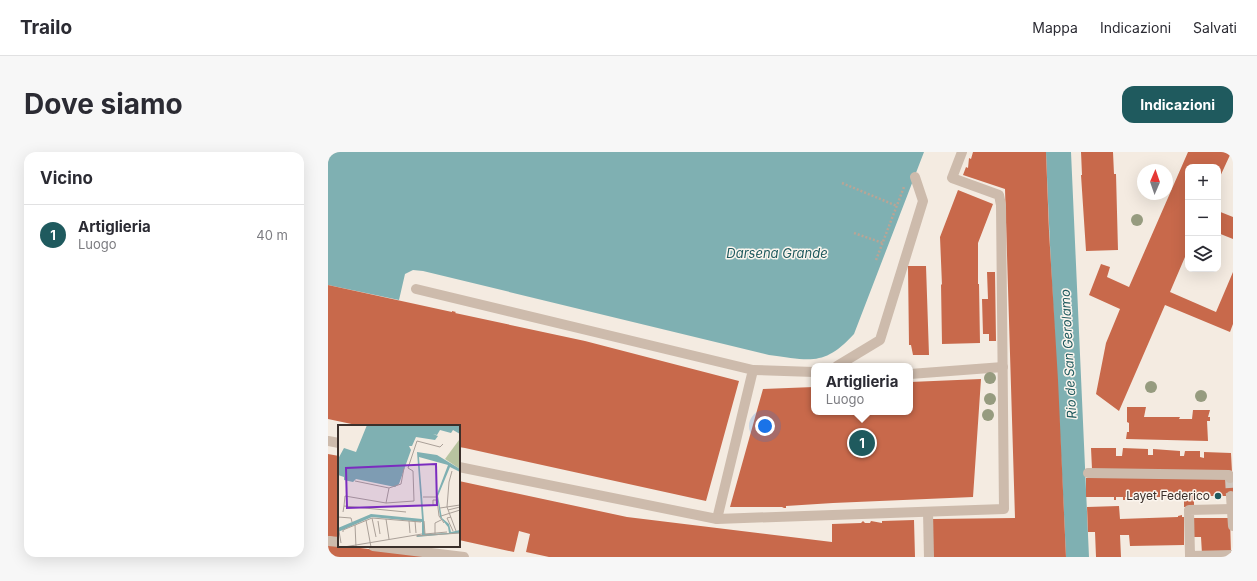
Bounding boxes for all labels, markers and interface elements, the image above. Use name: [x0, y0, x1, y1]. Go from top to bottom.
text: Trailo: [20, 16, 72, 39]
text: Mappa: [1032, 19, 1078, 36]
text: Indicazioni: [1100, 19, 1171, 36]
text: Salvati: [1193, 19, 1237, 36]
button: Indicazioni: [1122, 86, 1233, 123]
text: Dove siamo: [24, 87, 183, 121]
north arrow: [1137, 164, 1173, 200]
map controls: [1185, 164, 1221, 272]
button: +: [1185, 164, 1221, 200]
text: Vicino: [40, 168, 93, 188]
button: −: [1185, 200, 1221, 236]
text: Artiglieria: [78, 217, 151, 236]
text: 1: [50, 227, 56, 243]
text: 40 m: [256, 227, 288, 243]
text: Luogo: [78, 236, 117, 252]
button: layers: [1185, 236, 1221, 272]
water label: Darsena Grande: [726, 245, 828, 261]
water label: Rio de San Gerolamo: [1057, 289, 1079, 419]
popup: [811, 363, 913, 415]
text: Artiglieria: [826, 372, 898, 391]
text: Luogo: [826, 391, 864, 407]
your location: [755, 416, 775, 436]
inset map: [338, 425, 460, 547]
pin: 1: [849, 428, 875, 458]
place label: Layet Federico: [1126, 488, 1210, 503]
marker: Layet Federico: [1213, 491, 1223, 501]

